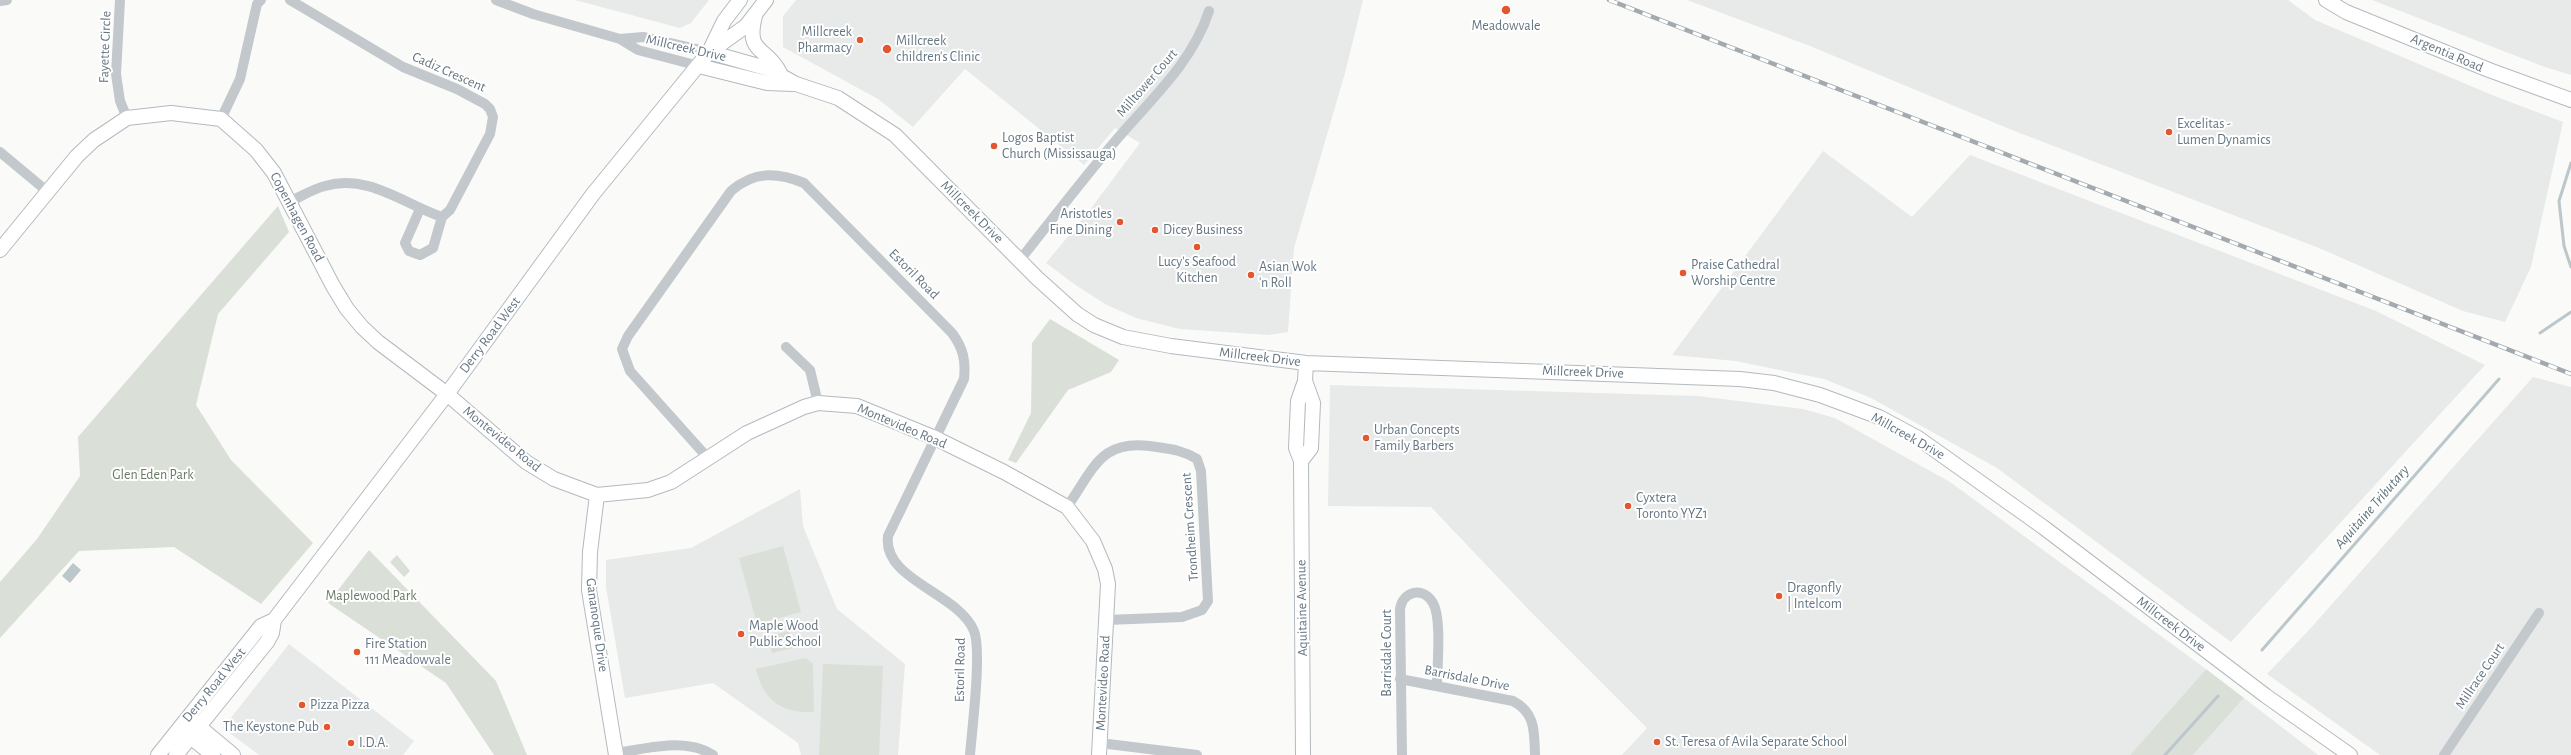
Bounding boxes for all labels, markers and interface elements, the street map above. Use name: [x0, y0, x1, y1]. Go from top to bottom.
marker: Meadowvale: [1500, 4, 1512, 16]
street label: Fayette Circle: [95, 11, 115, 83]
place label: Meadowvale: [1471, 18, 1541, 34]
place label: Millcreek Pharmacy: [798, 24, 852, 56]
street label: Argentia Road: [2408, 30, 2486, 76]
street label: Millcreek Drive: [644, 31, 728, 65]
place label: Millcreek children's Clinic: [896, 33, 980, 66]
marker: Millcreek Pharmacy: [855, 35, 865, 45]
marker: Millcreek children's Clinic: [881, 43, 893, 55]
street label: Milltower Court: [1113, 46, 1181, 120]
street label: Cadiz Crescent: [409, 48, 489, 96]
place label: Excelitas - Lumen Dynamics: [2177, 116, 2271, 148]
marker: Excelitas - Lumen Dynamics: [2164, 127, 2174, 137]
place label: Logos Baptist Church (Mississauga): [1002, 130, 1117, 162]
marker: Logos Baptist Church (Mississauga): [989, 141, 999, 151]
street label: Copenhagen Road: [266, 169, 328, 265]
street label: Millcreek Drive: [937, 177, 1007, 247]
place label: Aristotles Fine Dining: [1049, 206, 1112, 238]
marker: Aristotles Fine Dining: [1115, 217, 1125, 227]
place label: Dicey Business: [1163, 222, 1243, 238]
marker: Dicey Business: [1150, 225, 1160, 235]
marker: Lucy's Seafood Kitchen: [1192, 242, 1202, 252]
street label: Estoril Road: [885, 245, 943, 303]
place label: Lucy's Seafood Kitchen: [1158, 254, 1236, 286]
place label: Praise Cathedral Worship Centre: [1691, 257, 1780, 290]
place label: Asian Wok 'n Roll: [1259, 259, 1317, 292]
marker: Praise Cathedral Worship Centre: [1678, 268, 1688, 278]
marker: Asian Wok 'n Roll: [1246, 270, 1256, 280]
street label: Derry Road West: [456, 294, 524, 376]
street label: Millcreek Drive: [1218, 344, 1302, 370]
street label: Millcreek Drive: [1542, 362, 1624, 382]
street label: Montevideo Road: [855, 400, 949, 452]
street label: Montevideo Road: [460, 402, 544, 476]
street label: Millcreek Drive: [1868, 409, 1948, 463]
place label: Urban Concepts Family Barbers: [1374, 422, 1460, 454]
marker: Urban Concepts Family Barbers: [1361, 433, 1371, 443]
water label: Aquitaine Tributary: [2331, 462, 2413, 552]
park label: Glen Eden Park: [112, 467, 194, 483]
street label: Trondheim Crescent: [1178, 472, 1202, 582]
place label: Cyxtera Toronto YYZ1: [1636, 490, 1708, 522]
marker: Cyxtera Toronto YYZ1: [1623, 501, 1633, 511]
street label: Aquitaine Avenue: [1293, 560, 1311, 656]
street label: Gananoque Drive: [582, 577, 612, 673]
place label: Dragonfly | Intelcom: [1787, 580, 1842, 612]
park label: Maplewood Park: [325, 588, 417, 604]
marker: Dragonfly | Intelcom: [1774, 591, 1784, 601]
street label: Millcreek Drive: [2133, 593, 2209, 655]
street label: Barrisdale Court: [1379, 609, 1395, 697]
place label: Maple Wood Public School: [749, 618, 821, 650]
marker: Maple Wood Public School: [736, 629, 746, 639]
street label: Montevideo Road: [1092, 635, 1114, 731]
place label: Fire Station 111 Meadowvale: [365, 636, 451, 668]
street label: Estoril Road: [951, 638, 969, 702]
street label: Millrace Court: [2452, 640, 2508, 712]
street label: Derry Road West: [179, 644, 249, 726]
marker: Fire Station 111 Meadowvale: [352, 647, 362, 657]
street label: Barrisdale Drive: [1423, 661, 1511, 695]
place label: Pizza Pizza: [310, 697, 370, 713]
marker: Pizza Pizza: [297, 700, 307, 710]
place label: The Keystone Pub: [223, 719, 319, 735]
marker: The Keystone Pub: [322, 722, 332, 732]
place label: St. Teresa of Avila Separate School: [1665, 734, 1847, 750]
place label: I.D.A.: [359, 735, 388, 751]
marker: St. Teresa of Avila Separate School: [1652, 737, 1662, 747]
marker: I.D.A.: [346, 738, 356, 748]

